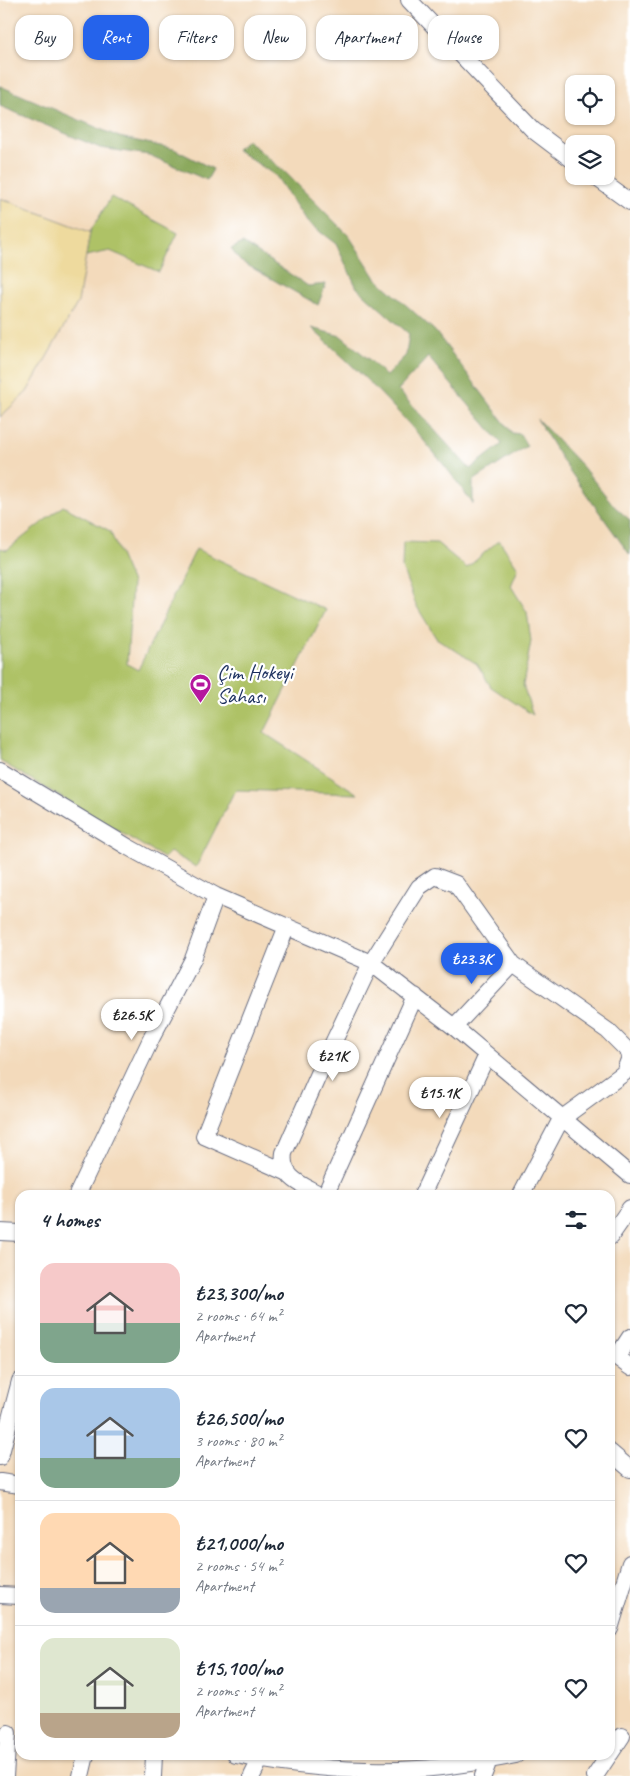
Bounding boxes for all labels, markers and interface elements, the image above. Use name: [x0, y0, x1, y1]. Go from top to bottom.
chip: Buy: [15, 15, 73, 60]
chip: Rent: [83, 15, 149, 60]
chip: Filters: [159, 15, 234, 60]
chip: New: [244, 15, 306, 60]
chip: Apartment: [316, 15, 418, 60]
chip: House: [428, 15, 499, 60]
map controls: [565, 75, 615, 185]
button: locate: [565, 75, 615, 125]
button: layers: [565, 135, 615, 185]
place label: Çim Hokeyi Sahası: [217, 659, 296, 709]
sports icon: Çim Hokeyi Sahası: [189, 672, 213, 703]
pin: ₺23.3K: [431, 942, 513, 985]
text: ₺23.3K: [452, 949, 492, 969]
pin: ₺26.5K: [91, 998, 173, 1041]
text: ₺26.5K: [112, 1005, 152, 1025]
pin: ₺21K: [303, 1040, 363, 1082]
text: ₺21K: [318, 1046, 348, 1066]
pin: ₺15.1K: [399, 1076, 481, 1119]
text: ₺15.1K: [420, 1083, 460, 1103]
icon: filters: [562, 1206, 590, 1234]
text: 4 homes: [40, 1207, 99, 1233]
text: ₺23,300/mo: [195, 1280, 283, 1306]
icon: home: [80, 1283, 140, 1343]
icon: heart: [562, 1299, 590, 1327]
text: 2 rooms · 64 m²: [195, 1306, 281, 1326]
text: Apartment: [195, 1326, 254, 1346]
text: ₺26,500/mo: [195, 1405, 283, 1431]
icon: home: [80, 1408, 140, 1468]
icon: heart: [562, 1424, 590, 1452]
text: 3 rooms · 80 m²: [195, 1431, 281, 1451]
text: Apartment: [195, 1451, 254, 1471]
text: ₺21,000/mo: [195, 1530, 283, 1556]
icon: home: [80, 1533, 140, 1593]
icon: heart: [562, 1549, 590, 1577]
text: 2 rooms · 54 m²: [195, 1556, 281, 1576]
text: Apartment: [195, 1576, 254, 1596]
text: ₺15,100/mo: [195, 1655, 282, 1681]
icon: home: [80, 1658, 140, 1718]
icon: heart: [562, 1674, 590, 1702]
text: 2 rooms · 54 m²: [195, 1681, 281, 1701]
text: Apartment: [195, 1701, 254, 1721]

